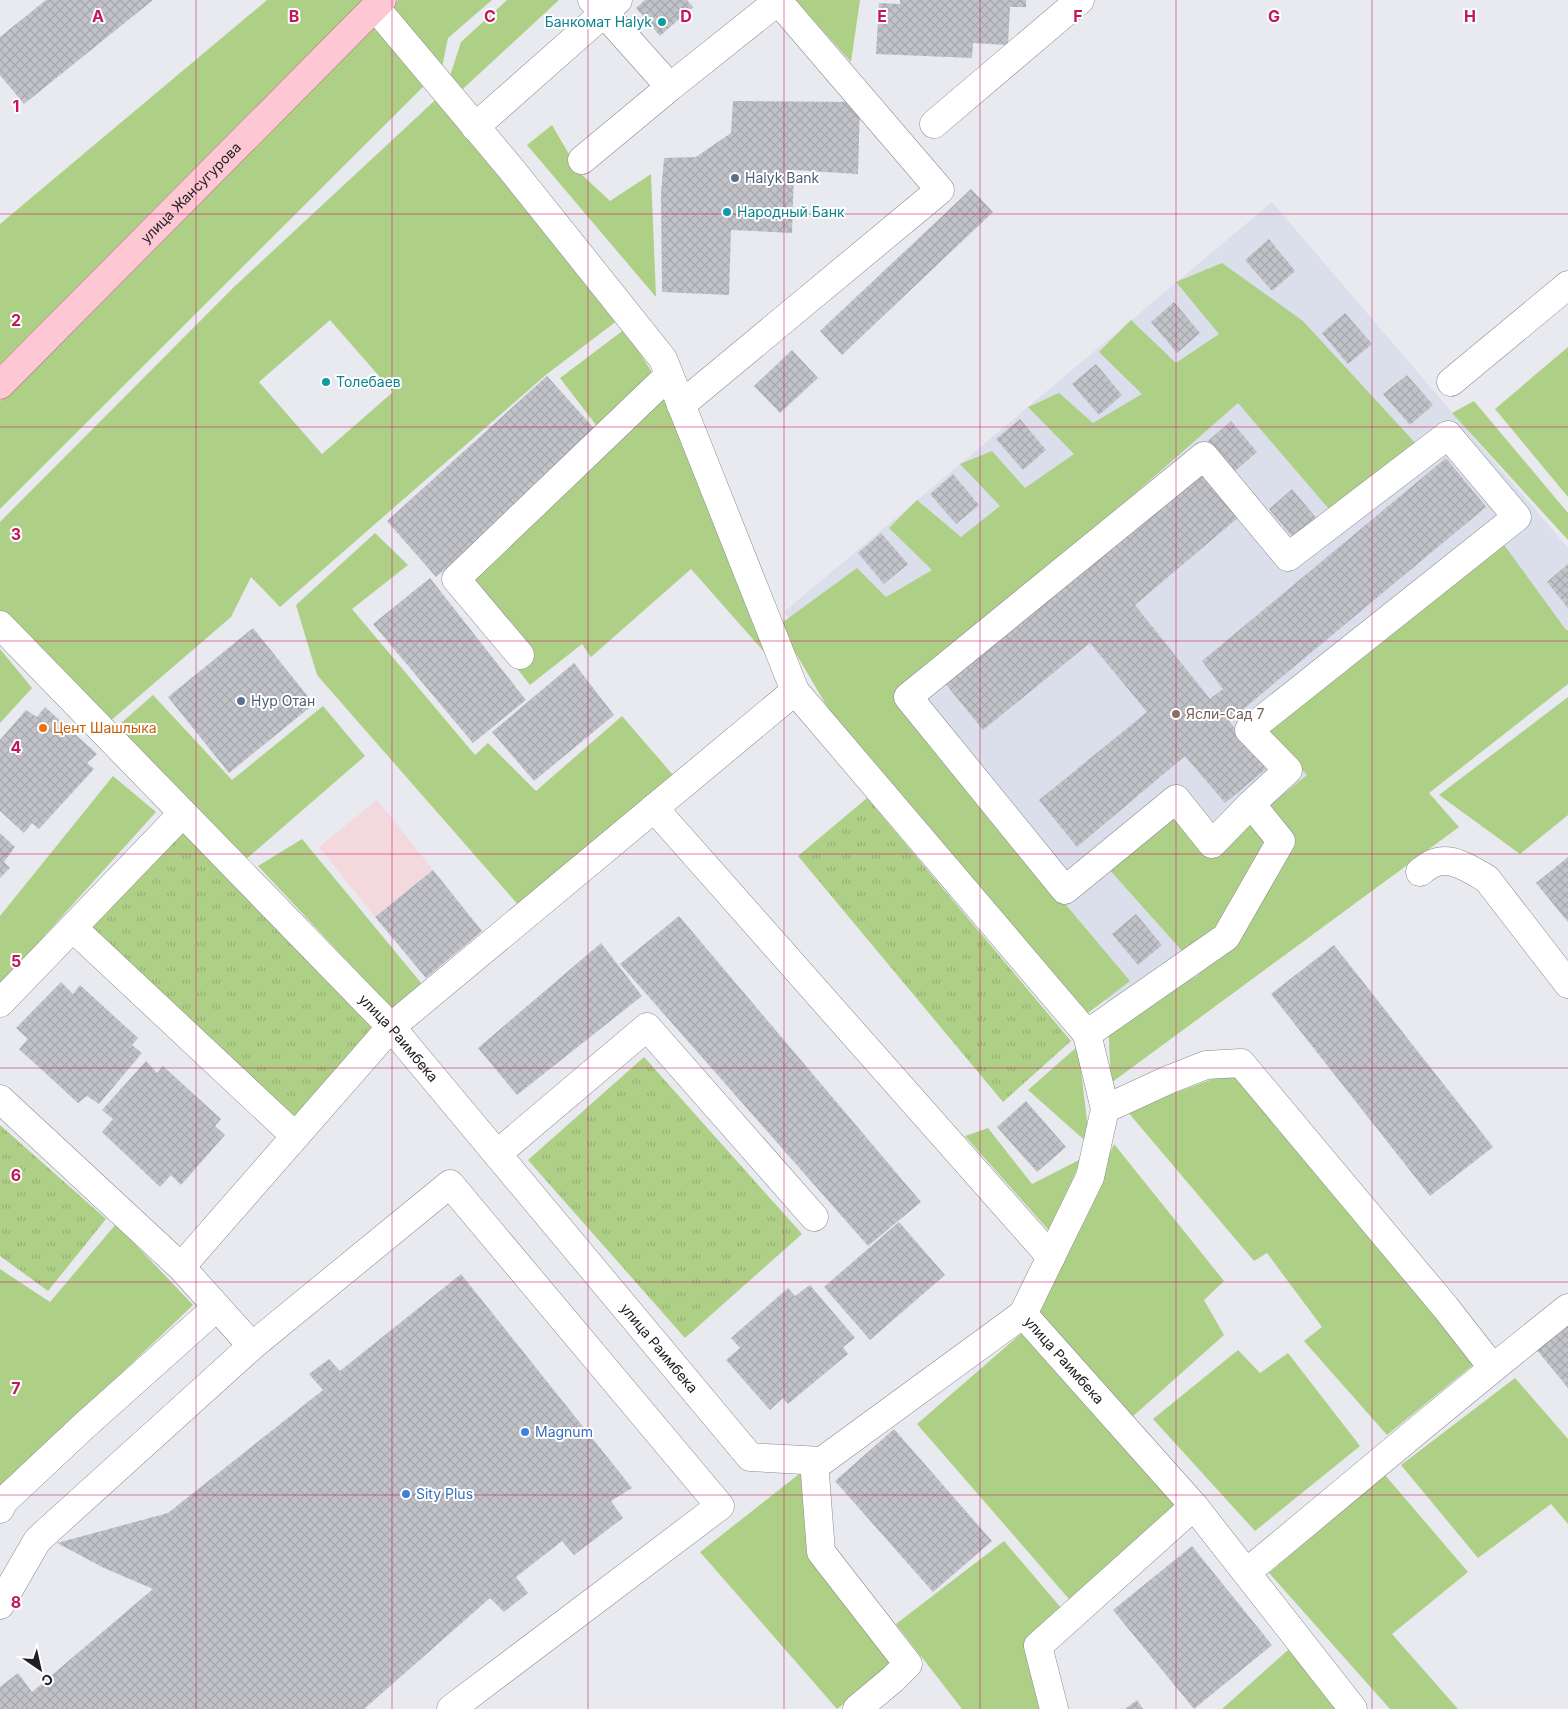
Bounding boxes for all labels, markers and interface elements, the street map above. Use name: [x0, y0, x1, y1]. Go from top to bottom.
text: A: [92, 6, 104, 26]
text: B: [289, 6, 299, 26]
text: C: [484, 6, 496, 26]
text: D: [680, 6, 692, 26]
text: E: [877, 6, 887, 26]
text: F: [1073, 6, 1083, 26]
text: G: [1268, 6, 1280, 26]
text: H: [1464, 6, 1476, 26]
place label: Банкомат Halyk: [545, 13, 652, 30]
marker: Банкомат Halyk: [656, 16, 668, 28]
text: 1: [13, 96, 19, 116]
street label: улица Жансугурова: [137, 138, 244, 246]
place label: Halyk Bank: [745, 169, 820, 186]
marker: Halyk Bank: [729, 172, 741, 184]
place label: Народный Банк: [737, 203, 845, 220]
marker: Народный Банк: [721, 206, 733, 218]
text: 2: [11, 310, 21, 330]
place label: Толебаев: [336, 373, 401, 390]
marker: Толебаев: [320, 376, 332, 388]
text: 3: [11, 524, 21, 544]
place label: Нур Отан: [251, 692, 315, 709]
marker: Нур Отан: [235, 695, 247, 707]
place label: Ясли-Сад 7: [1186, 705, 1265, 722]
marker: Ясли-Сад 7: [1170, 708, 1182, 720]
place label: Цент Шашлыка: [53, 719, 157, 736]
marker: Цент Шашлыка: [37, 722, 49, 734]
text: 4: [11, 737, 22, 757]
text: 5: [11, 951, 21, 971]
street label: улица Раимбека: [356, 990, 442, 1085]
text: 6: [11, 1165, 21, 1185]
street label: улица Раимбека: [617, 1299, 702, 1396]
street label: улица Раимбека: [1021, 1313, 1108, 1407]
text: 7: [11, 1378, 21, 1398]
place label: Magnum: [535, 1423, 593, 1440]
marker: Magnum: [519, 1426, 531, 1438]
place label: Sity Plus: [416, 1485, 473, 1502]
marker: Sity Plus: [400, 1488, 412, 1500]
text: 8: [11, 1592, 21, 1612]
north arrow: [15, 1644, 65, 1694]
text: С: [39, 1670, 57, 1690]

